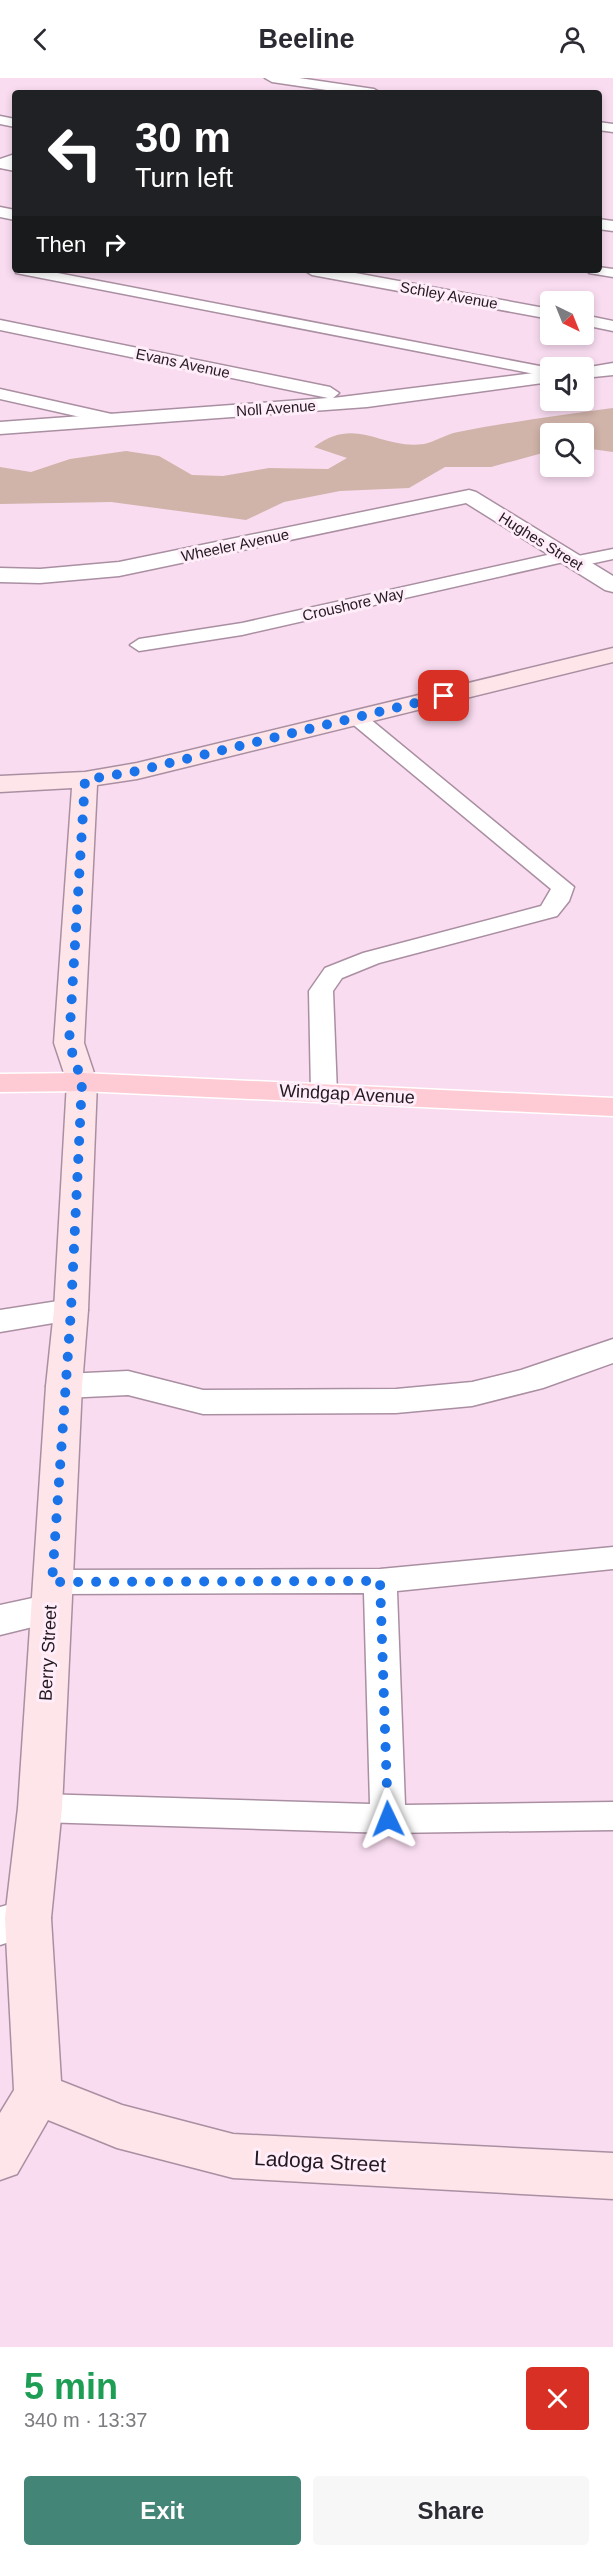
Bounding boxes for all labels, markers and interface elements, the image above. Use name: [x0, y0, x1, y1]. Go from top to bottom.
icon: back: [24, 23, 57, 56]
icon: person: [556, 23, 589, 56]
text: Beeline: [258, 24, 355, 54]
icon: left: [36, 114, 114, 192]
text: 30 m: [135, 114, 231, 161]
text: Turn left: [135, 163, 233, 193]
icon: right: [98, 228, 131, 261]
text: Then: [36, 232, 86, 257]
street label: Schley Avenue: [399, 278, 499, 312]
north arrow: [540, 291, 594, 345]
map controls: [540, 291, 594, 477]
street label: Evans Avenue: [134, 345, 232, 381]
button: sound: [540, 357, 594, 411]
street label: Noll Avenue: [236, 397, 316, 419]
button: search: [540, 423, 594, 477]
street label: Hughes Street: [496, 508, 587, 574]
street label: Wheeler Avenue: [180, 525, 290, 565]
street label: Croushore Way: [301, 584, 406, 624]
pin: [418, 670, 469, 721]
icon: arrive: [427, 679, 460, 712]
street label: Windgap Avenue: [279, 1080, 415, 1108]
street label: Berry Street: [36, 1605, 60, 1701]
position arrow: [356, 1787, 420, 1851]
street label: Ladoga Street: [254, 2146, 387, 2176]
text: 5 min: [24, 2366, 118, 2407]
button: close: [526, 2367, 589, 2430]
text: 340 m · 13:37: [24, 2409, 147, 2431]
button: Exit: [24, 2476, 301, 2545]
button: Share: [313, 2476, 589, 2545]

